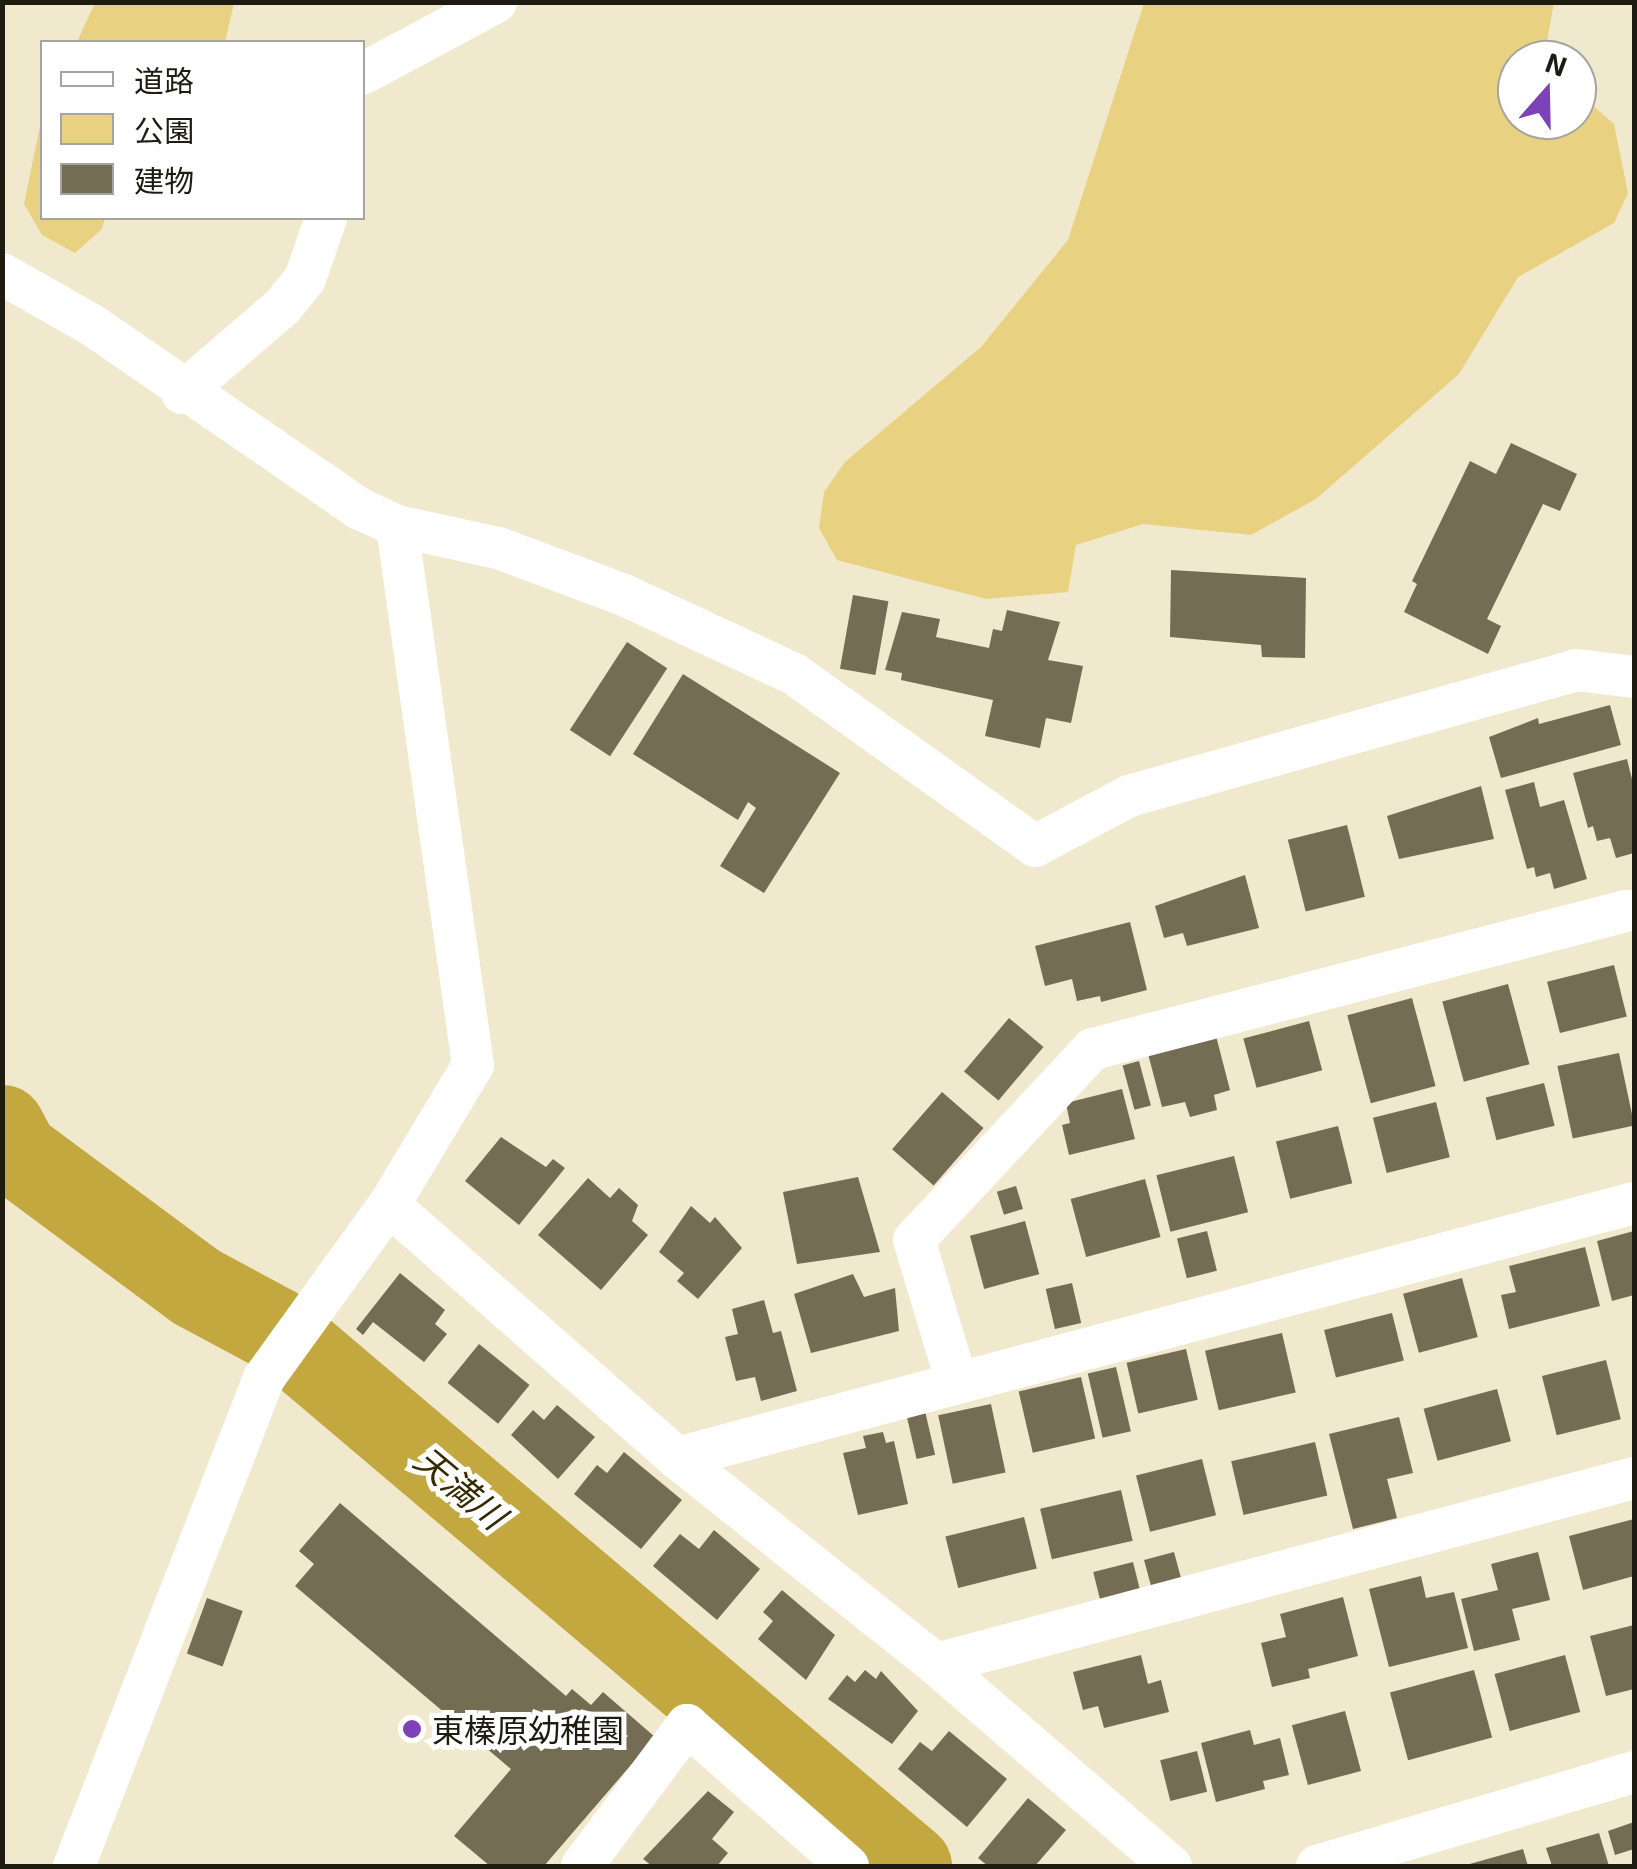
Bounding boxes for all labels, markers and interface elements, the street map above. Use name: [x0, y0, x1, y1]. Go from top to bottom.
legend: [40, 40, 365, 220]
north arrow: [1497, 40, 1597, 140]
text: N: [1541, 44, 1572, 83]
text: 道路: [134, 62, 194, 98]
text: 公園: [134, 112, 194, 148]
text: 建物: [134, 162, 194, 198]
water label: 天満川: [407, 1437, 515, 1537]
place label: 東榛原幼稚園: [432, 1710, 624, 1748]
marker: 東榛原幼稚園: [401, 1718, 423, 1740]

